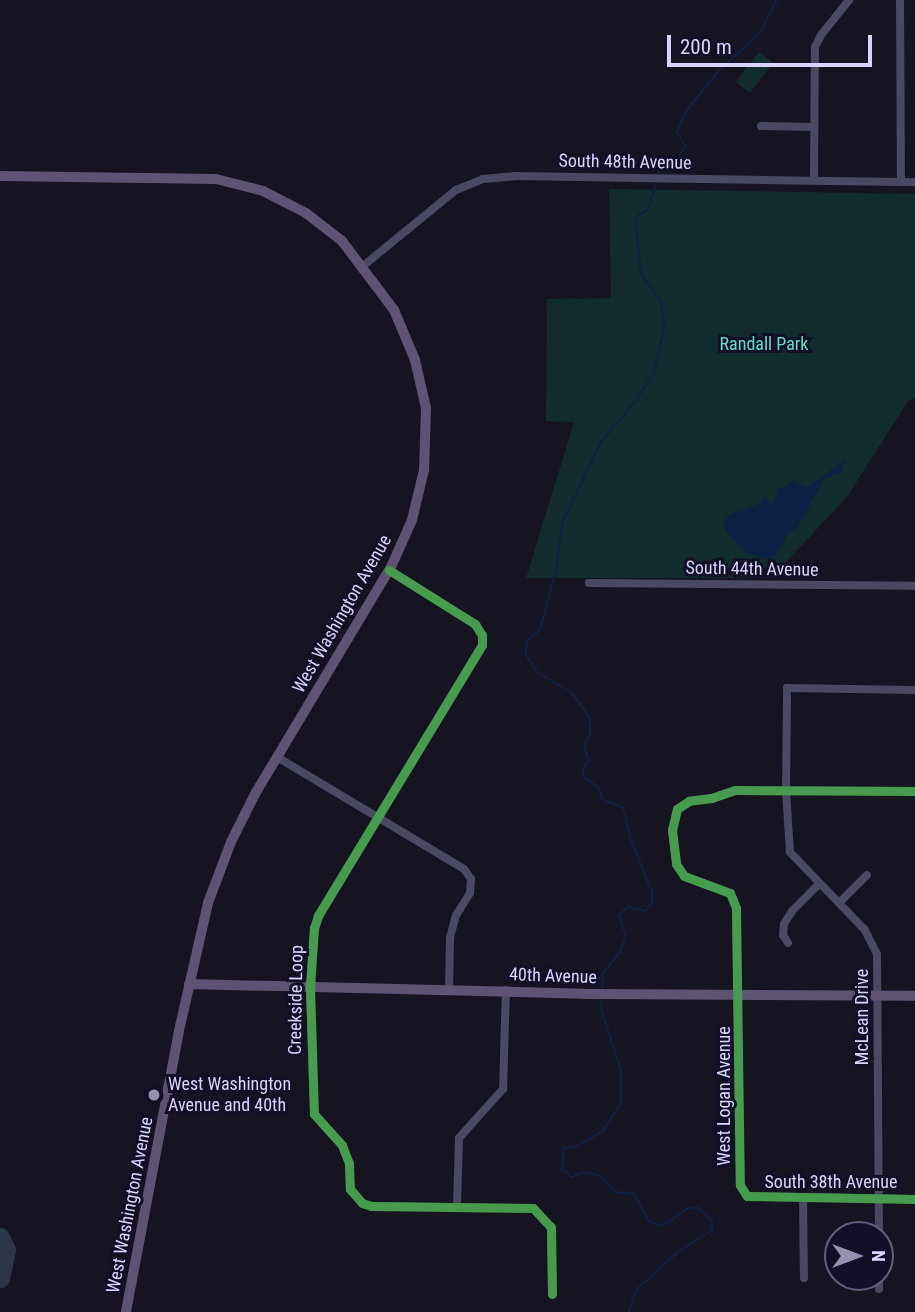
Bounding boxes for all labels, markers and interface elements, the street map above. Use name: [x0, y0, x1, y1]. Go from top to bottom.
scale bar: [670, 21, 875, 65]
text: 200 m: [680, 35, 732, 59]
street label: South 48th Avenue: [558, 150, 692, 174]
park label: Randall Park: [720, 333, 808, 355]
street label: West Washington Avenue: [288, 531, 396, 697]
street label: South 44th Avenue: [685, 557, 819, 581]
street label: Creekside Loop: [284, 945, 308, 1055]
street label: 40th Avenue: [509, 964, 597, 988]
street label: McLean Drive: [851, 969, 873, 1065]
street label: West Logan Avenue: [713, 1026, 735, 1166]
place label: West Washington Avenue and 40th: [168, 1074, 291, 1116]
marker: West Washington Avenue and 40th: [146, 1087, 162, 1103]
street label: West Washington Avenue: [102, 1115, 158, 1295]
street label: South 38th Avenue: [765, 1171, 897, 1193]
north arrow: [824, 1221, 894, 1291]
text: N: [867, 1250, 890, 1262]

